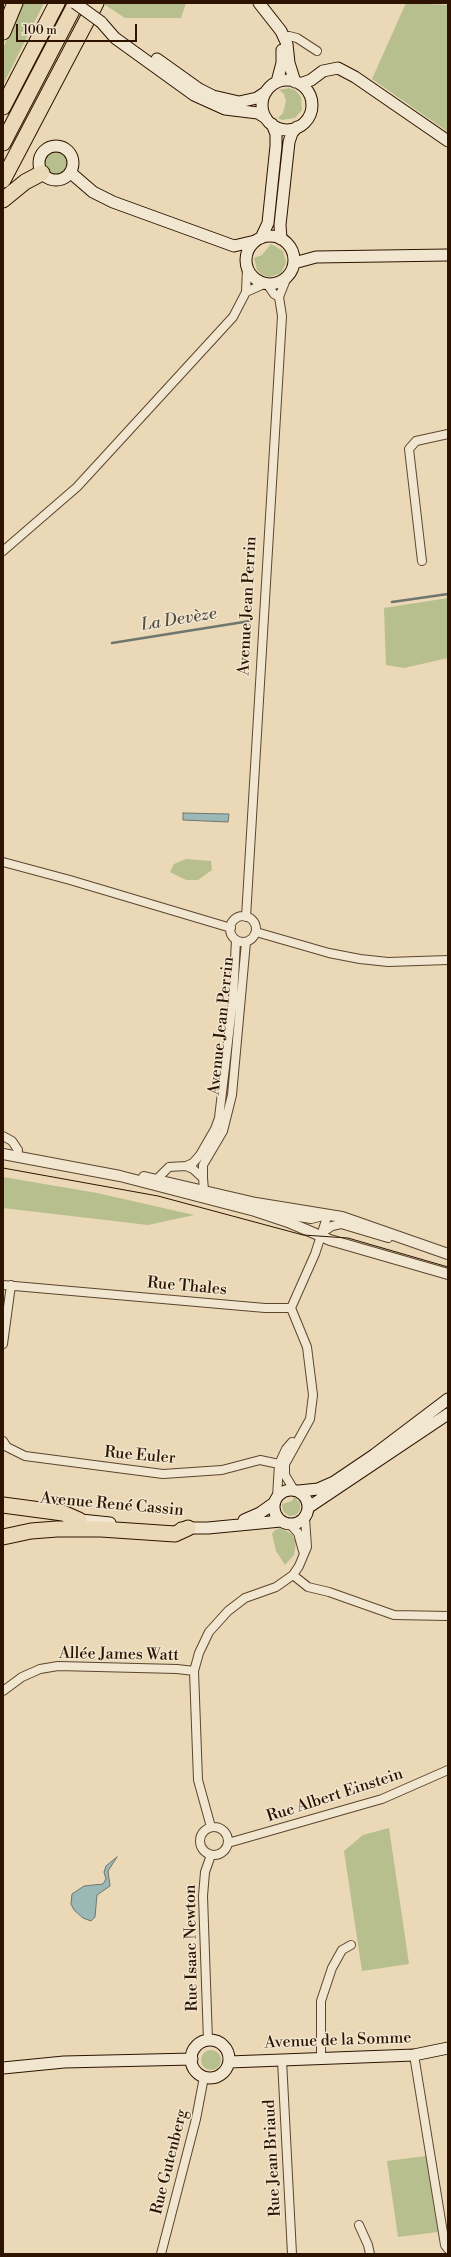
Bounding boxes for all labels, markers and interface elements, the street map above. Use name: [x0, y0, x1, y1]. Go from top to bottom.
scale bar: [18, 16, 139, 42]
text: 100 m: [23, 23, 57, 38]
street label: Avenue Jean Perrin: [235, 536, 261, 676]
water label: La Devèze: [140, 604, 218, 636]
street label: Avenue Jean Perrin: [205, 956, 239, 1096]
street label: Rue Thales: [146, 1274, 228, 1300]
street label: Rue Euler: [104, 1443, 176, 1469]
street label: Avenue René Cassin: [40, 1489, 184, 1521]
street label: Allée James Watt: [59, 1644, 179, 1666]
street label: Rue Albert Einstein: [264, 1765, 406, 1827]
street label: Rue Isaac Newton: [181, 1884, 203, 2012]
street label: Avenue de la Somme: [264, 2029, 412, 2053]
street label: Rue Jean Briaud: [260, 2099, 286, 2217]
street label: Rue Gutenberg: [148, 2107, 192, 2217]

